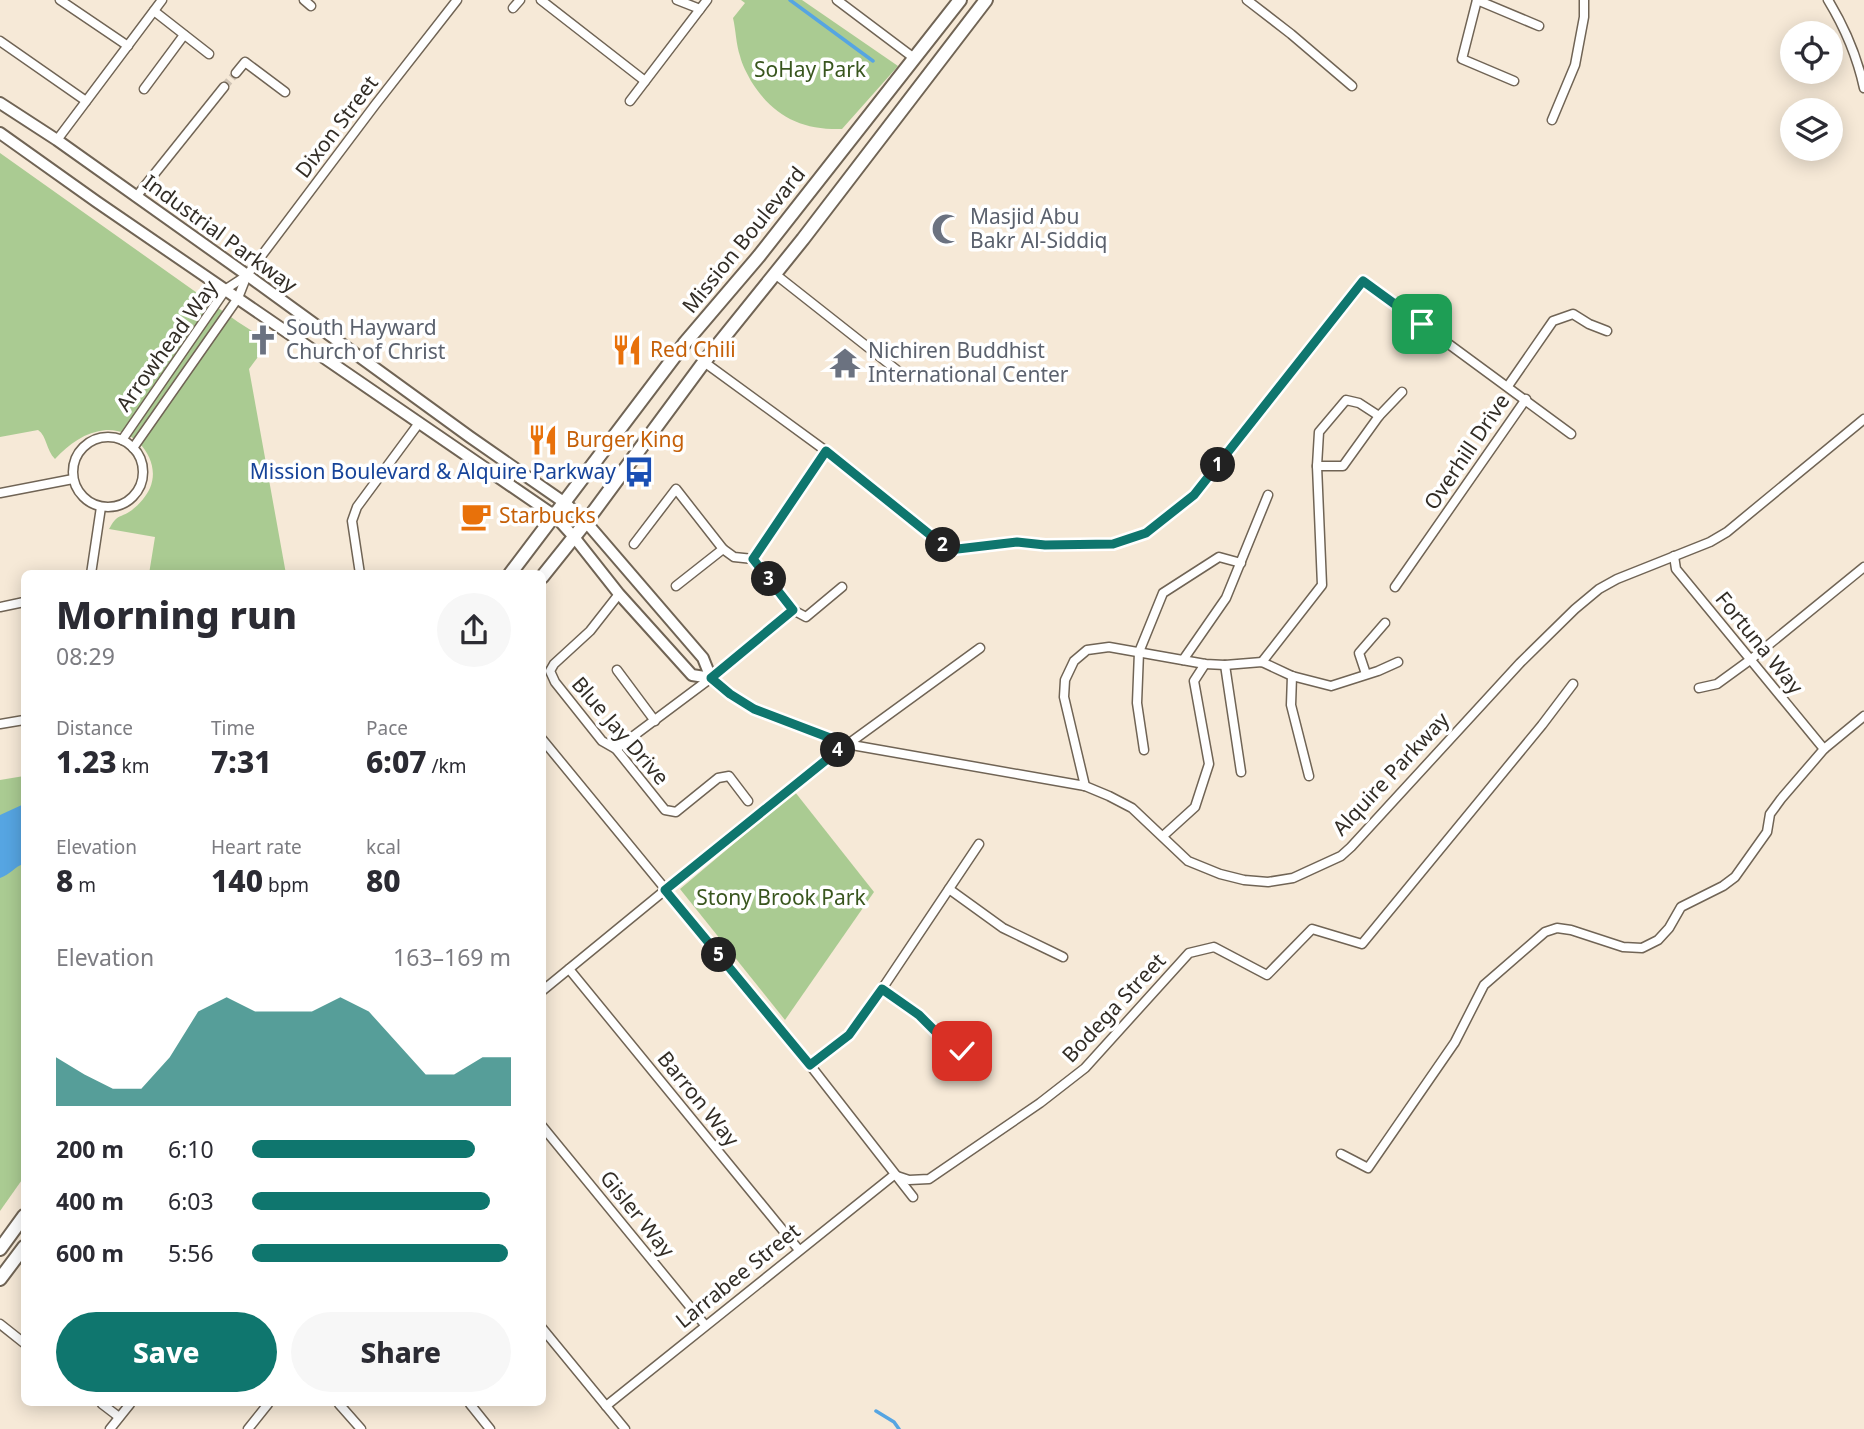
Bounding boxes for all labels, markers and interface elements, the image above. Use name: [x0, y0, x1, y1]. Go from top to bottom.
map controls: [1780, 21, 1843, 161]
button: locate: [1780, 21, 1843, 84]
park label: SoHay Park: [754, 55, 867, 83]
street label: Dixon Street: [289, 69, 384, 183]
button: layers: [1780, 98, 1843, 161]
street label: Mission Boulevard: [675, 160, 811, 318]
street label: Industrial Parkway: [138, 168, 303, 299]
place label: Masjid Abu Bakr Al-Siddiq: [970, 202, 1108, 254]
mosque icon: Masjid Abu Bakr Al-Siddiq: [930, 212, 964, 246]
street label: Arrowhead Way: [109, 274, 223, 417]
pin: [1392, 294, 1452, 354]
icon: arrive: [1403, 305, 1441, 343]
place label: South Hayward Church of Christ: [286, 313, 446, 365]
church icon: South Hayward Church of Christ: [246, 323, 280, 357]
restaurant icon: Red Chili: [610, 333, 644, 367]
place label: Red Chili: [650, 335, 736, 363]
place label: Nichiren Buddhist International Center: [868, 336, 1069, 388]
temple icon: Nichiren Buddhist International Center: [828, 346, 862, 380]
street label: Overhill Drive: [1417, 388, 1515, 515]
restaurant icon: Burger King: [526, 423, 560, 457]
place label: Burger King: [566, 425, 684, 453]
pin: 1: [1200, 448, 1236, 482]
text: 1: [1212, 451, 1223, 477]
bus stop icon: Mission Boulevard & Alquire Parkway: [622, 455, 656, 489]
place label: Mission Boulevard & Alquire Parkway: [250, 457, 616, 485]
cafe icon: Starbucks: [459, 499, 493, 533]
place label: Starbucks: [499, 501, 596, 529]
pin: 2: [926, 528, 960, 562]
text: 2: [937, 531, 948, 557]
pin: 3: [752, 562, 786, 596]
text: 3: [763, 565, 774, 591]
street label: Fortuna Way: [1710, 585, 1810, 700]
text: Morning run: [56, 588, 297, 640]
button: share: [437, 593, 511, 667]
text: 08:29: [56, 640, 115, 672]
street label: Blue Jay Drive: [566, 670, 676, 790]
street label: Alquire Parkway: [1326, 705, 1455, 841]
text: Distance: [56, 715, 133, 741]
text: Time: [211, 715, 255, 741]
text: Pace: [366, 715, 408, 741]
pin: 4: [820, 732, 856, 768]
text: 4: [832, 736, 843, 762]
text: 1.23: [56, 741, 117, 782]
text: 7:31: [211, 741, 272, 782]
text: 6:07: [366, 741, 427, 782]
text: km: [117, 753, 149, 779]
text: /km: [427, 753, 467, 779]
text: Elevation: [56, 834, 137, 860]
text: Heart rate: [211, 834, 302, 860]
text: kcal: [366, 834, 401, 860]
text: 8: [56, 860, 73, 901]
text: 140: [211, 860, 263, 901]
text: 80: [366, 860, 401, 901]
text: m: [73, 872, 96, 898]
text: bpm: [263, 872, 309, 898]
park label: Stony Brook Park: [696, 883, 866, 911]
pin: 5: [702, 937, 736, 972]
text: Elevation: [56, 941, 154, 973]
text: 163–169 m: [393, 941, 511, 973]
text: 5: [713, 941, 724, 967]
street label: Bodega Street: [1055, 946, 1171, 1068]
pin: [932, 1021, 992, 1081]
icon: check: [943, 1032, 981, 1070]
street label: Barron Way: [652, 1045, 746, 1152]
text: 200 m: [56, 1133, 124, 1165]
text: 6:10: [168, 1133, 214, 1165]
street label: Gisler Way: [594, 1164, 681, 1263]
text: 400 m: [56, 1185, 124, 1217]
text: 6:03: [168, 1185, 214, 1217]
street label: Larrabee Street: [669, 1216, 806, 1334]
text: 600 m: [56, 1237, 124, 1269]
text: 5:56: [168, 1237, 214, 1269]
button: Save: [56, 1312, 277, 1392]
button: Share: [291, 1312, 511, 1392]

